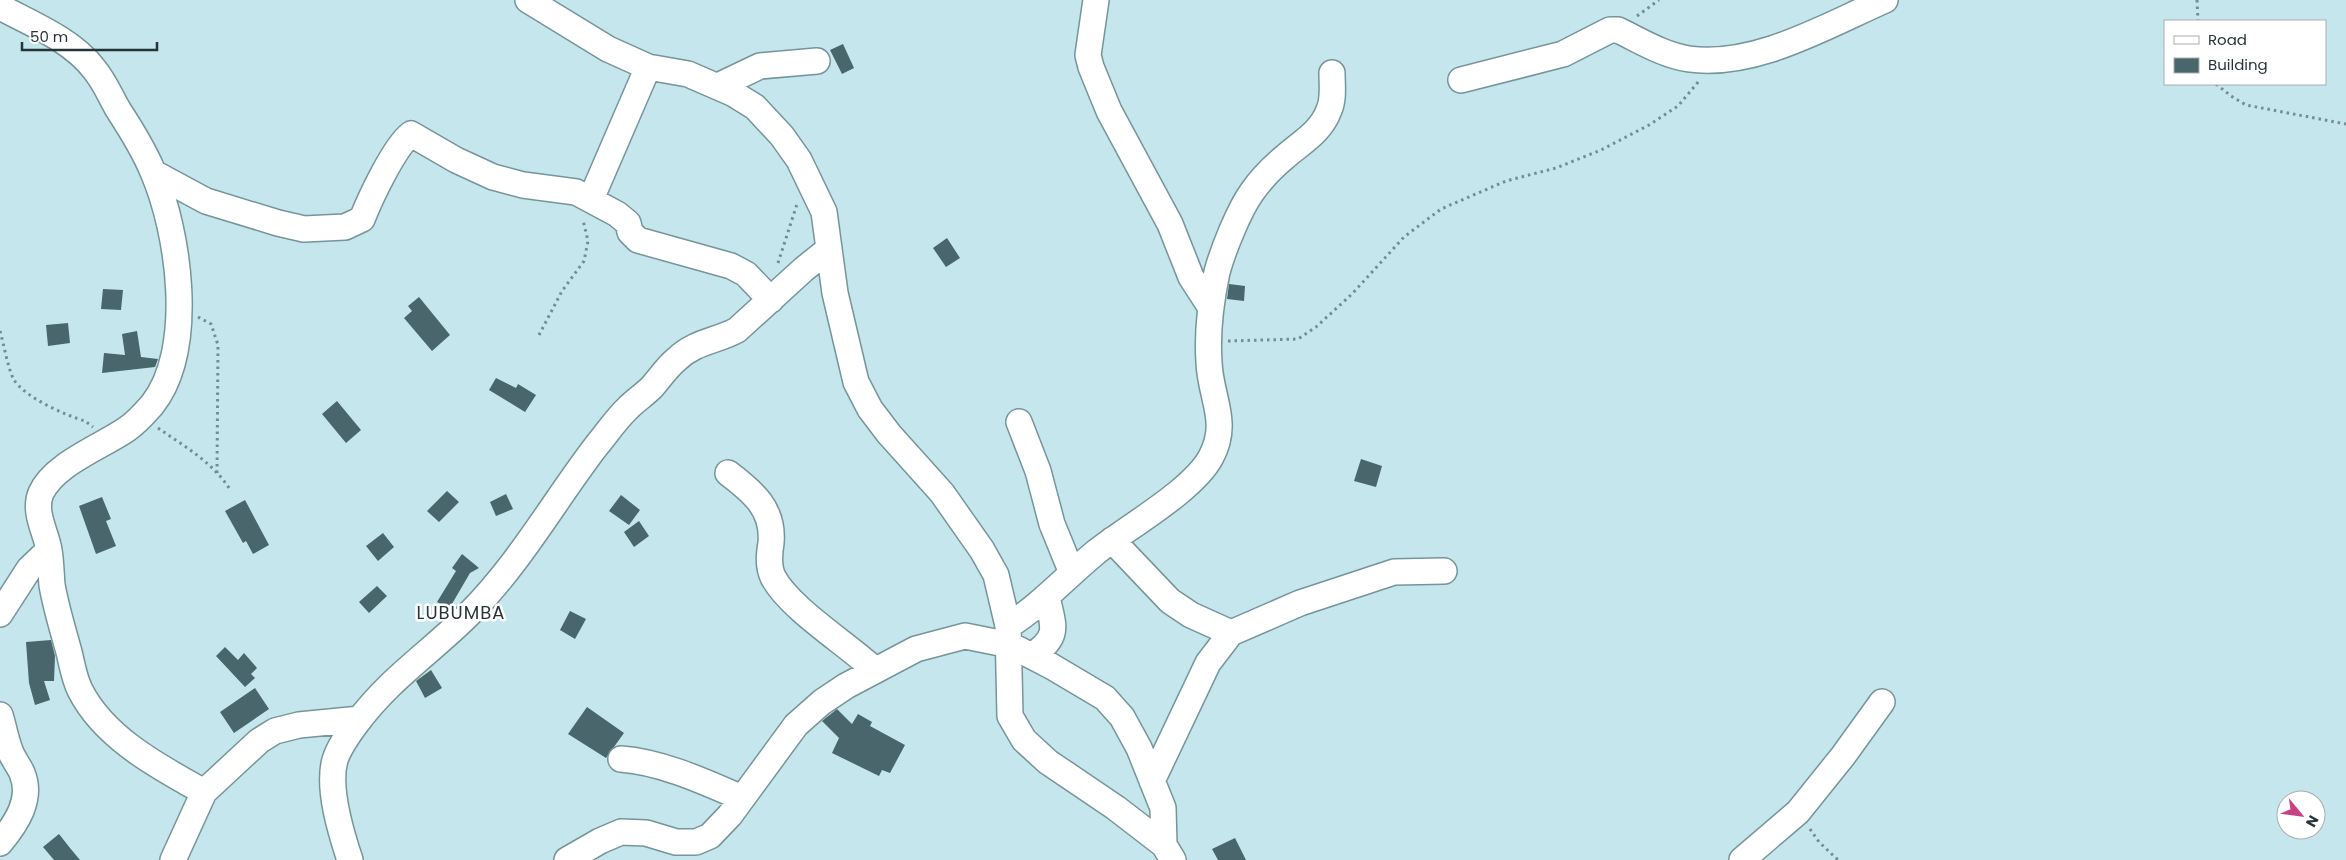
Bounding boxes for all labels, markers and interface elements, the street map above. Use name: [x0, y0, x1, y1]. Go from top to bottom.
scale bar: [22, 20, 158, 52]
legend: [2164, 20, 2326, 85]
text: 50 m: [30, 26, 68, 47]
text: Road: [2208, 29, 2247, 50]
text: Building: [2208, 54, 2268, 75]
district label: LUBUMBA: [417, 600, 505, 625]
north arrow: [2276, 790, 2326, 840]
text: N: [2301, 812, 2324, 831]

